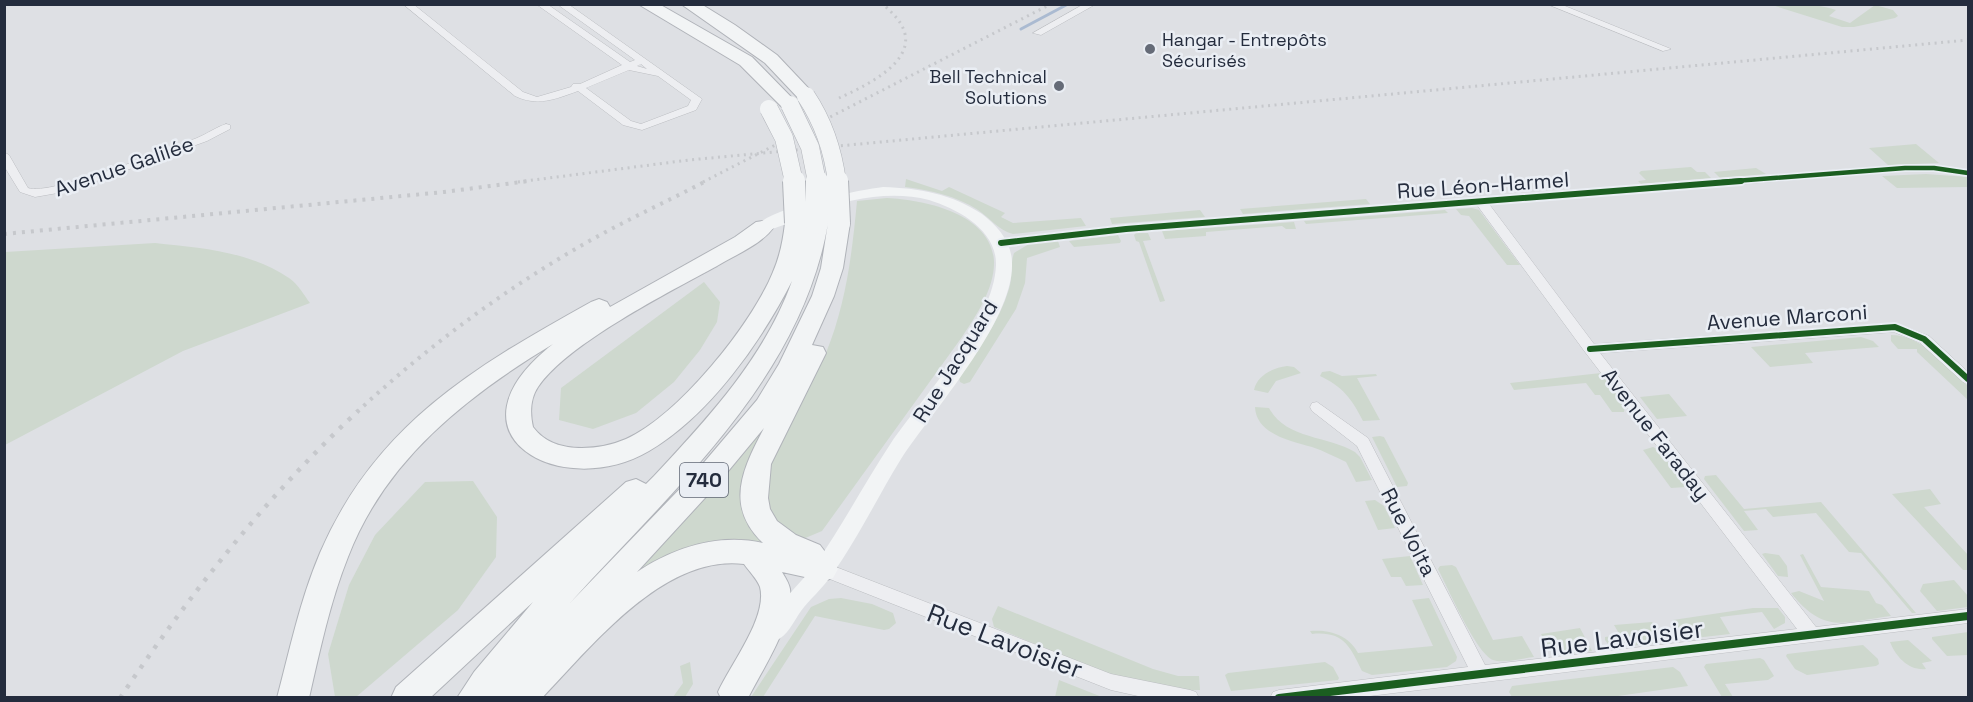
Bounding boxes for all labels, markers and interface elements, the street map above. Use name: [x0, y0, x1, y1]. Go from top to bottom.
place label: Hangar - Entrepôts Sécurisés: [1162, 28, 1327, 72]
marker: Hangar - Entrepôts Sécurisés: [1143, 42, 1157, 56]
place label: Bell Technical Solutions: [929, 65, 1047, 109]
marker: Bell Technical Solutions: [1052, 79, 1066, 93]
street label: Avenue Galilée: [51, 129, 197, 203]
street label: Rue Léon-Harmel: [1396, 166, 1570, 204]
street label: Rue Jacquard: [907, 295, 1003, 427]
street label: Avenue Marconi: [1706, 298, 1868, 336]
street label: Avenue Faraday: [1596, 362, 1716, 506]
road number: 740: [680, 463, 728, 497]
street label: Rue Volta: [1375, 483, 1443, 581]
street label: Rue Lavoisier: [922, 596, 1088, 686]
street label: Rue Lavoisier: [1539, 611, 1705, 665]

